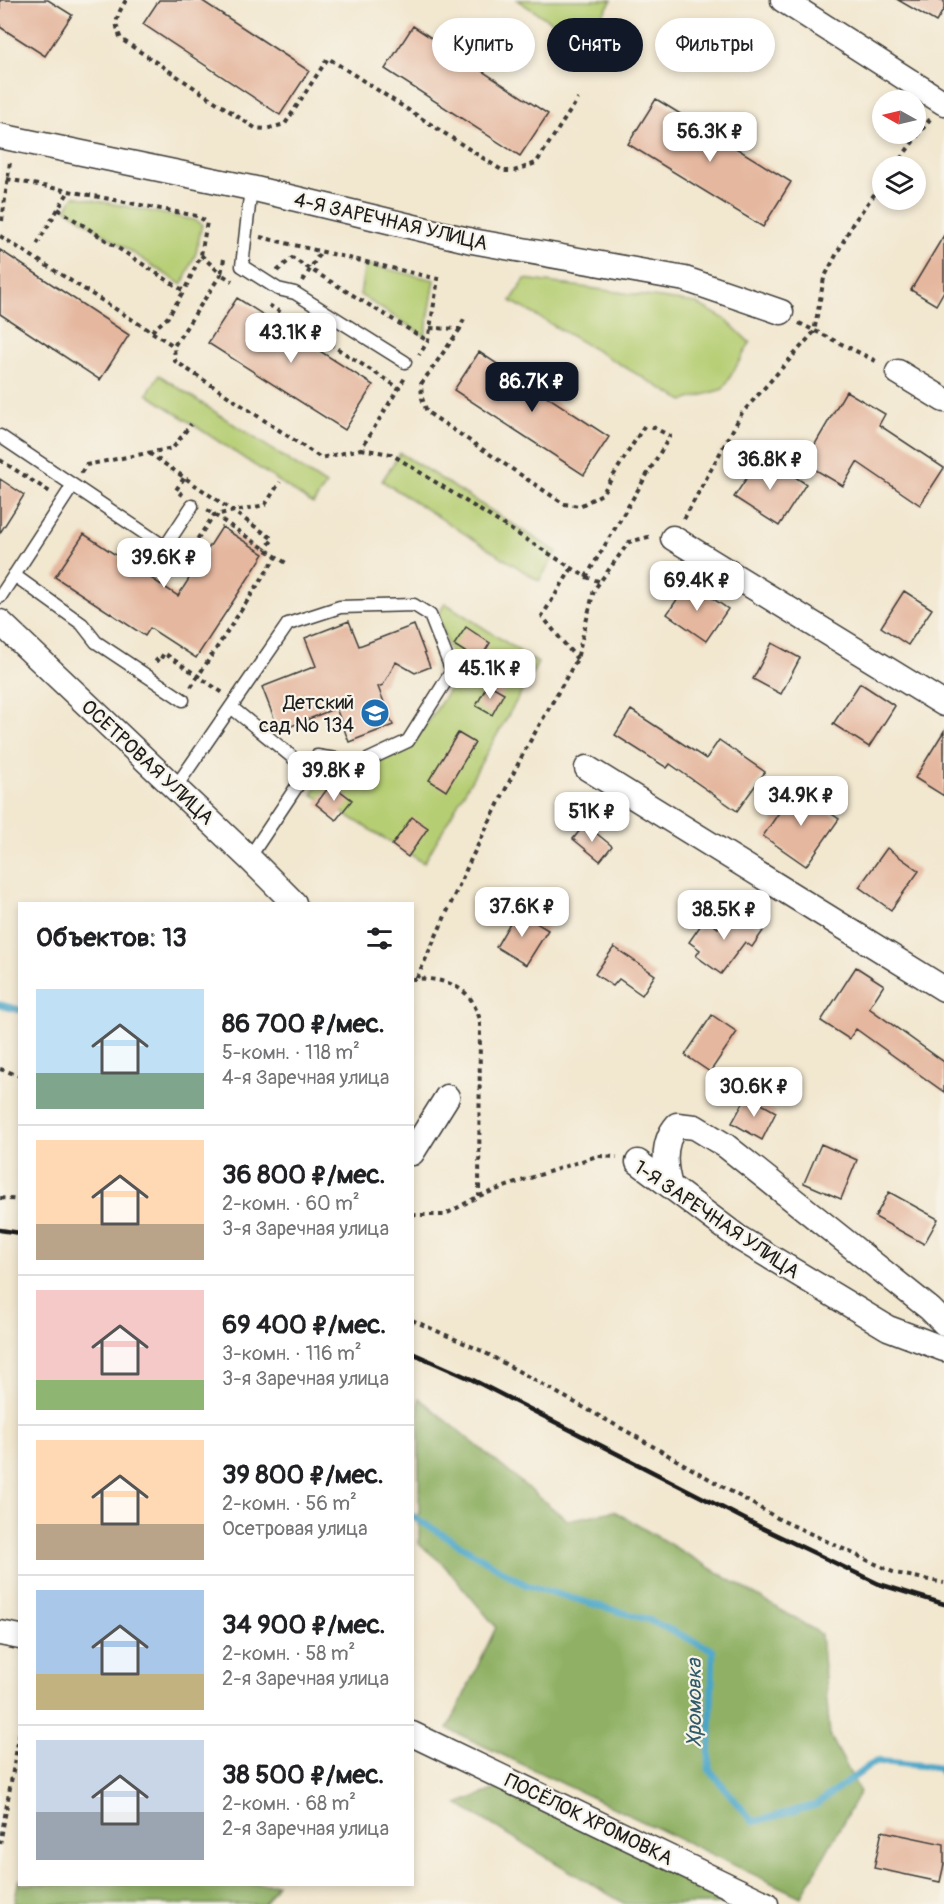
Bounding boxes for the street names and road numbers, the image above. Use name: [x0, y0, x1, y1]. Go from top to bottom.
street label: 4-Я ЗАРЕЧНАЯ УЛИЦА: [292, 187, 490, 256]
street label: ОСЕТРОВАЯ УЛИЦА: [76, 694, 219, 830]
street label: 1-Я ЗАРЕЧНАЯ УЛИЦА: [629, 1155, 804, 1284]
street label: ПОСЁЛОК ХРОМОВКА: [500, 1768, 677, 1871]

